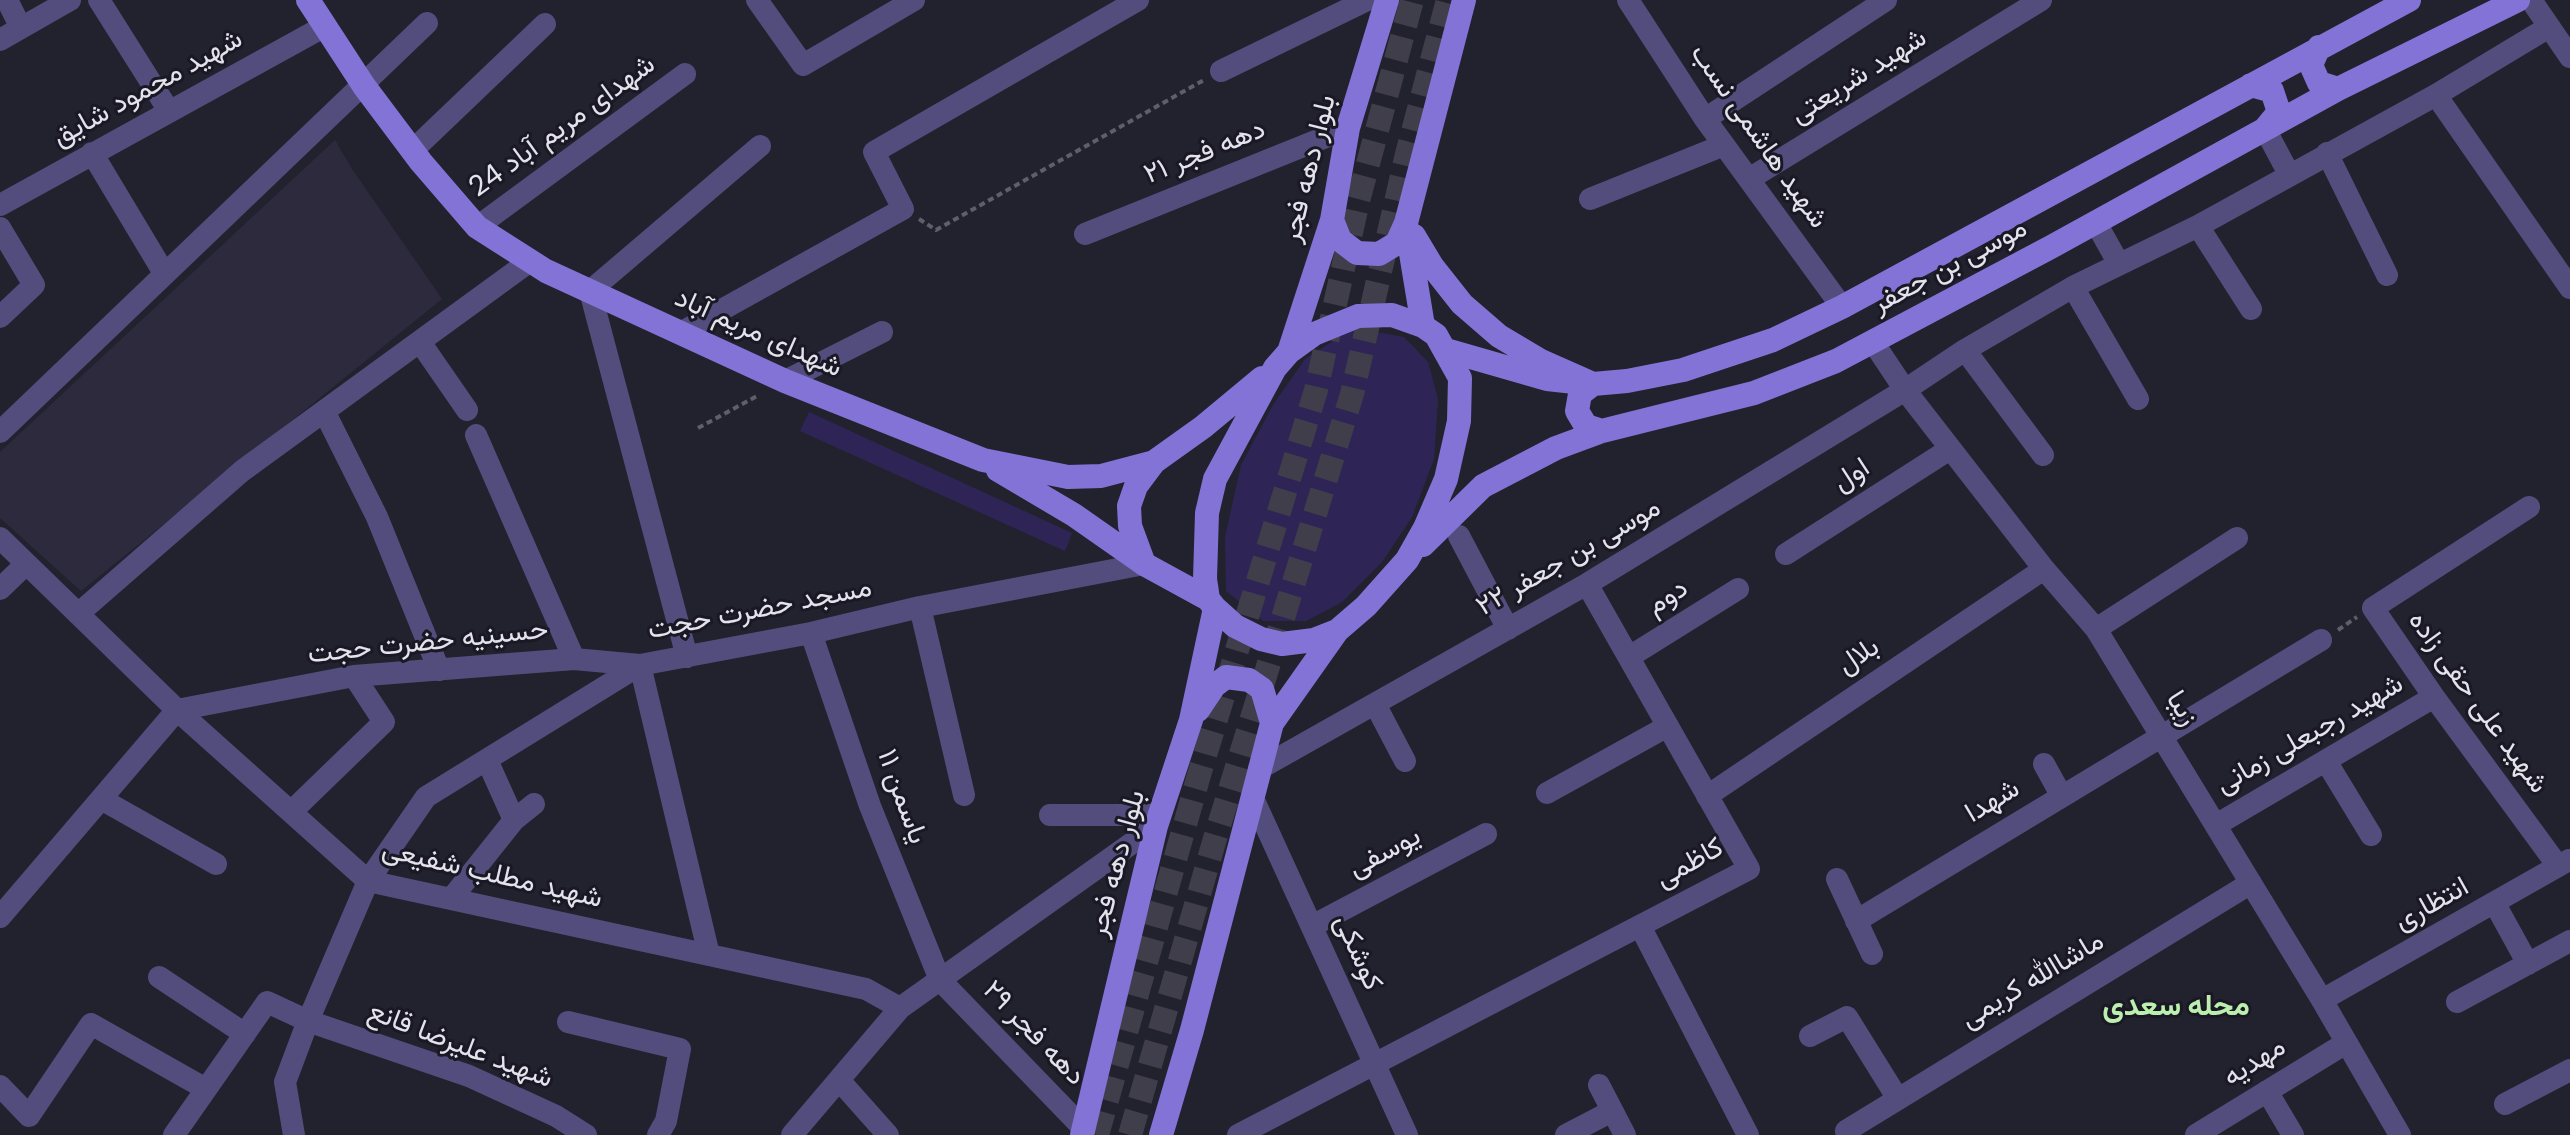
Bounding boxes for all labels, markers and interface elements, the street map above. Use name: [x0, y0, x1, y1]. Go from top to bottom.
street label: شهید شریعتی: [1785, 22, 1933, 132]
street label: شهید محمود شایق: [47, 23, 249, 155]
street label: شهید هاشمی نسب: [1682, 38, 1834, 236]
street label: 24 شهدای مریم آباد: [464, 48, 662, 206]
street label: بلوار دهه فجر: [1275, 92, 1345, 246]
street label: دهه فجر ۲۱: [1139, 113, 1271, 193]
street label: موسی بن جعفر: [1867, 212, 2033, 322]
street label: شهدای مریم آباد: [669, 282, 847, 386]
street label: اول: [1827, 452, 1877, 500]
street label: موسی بن جعفر ۲۲: [1471, 492, 1667, 624]
street label: مسجد حضرت حجت: [645, 572, 875, 648]
street label: دوم: [1641, 572, 1695, 624]
street label: شهید علی حقی زاده: [2400, 605, 2554, 801]
street label: حسینیه حضرت حجت: [306, 614, 550, 672]
street label: بلال: [1832, 631, 1886, 683]
street label: شهید رجبعلی زمانی: [2210, 668, 2410, 802]
street label: زیبا: [2157, 685, 2205, 733]
street label: یاسمن ۱۱: [868, 745, 934, 849]
street label: شهدا: [1960, 773, 2026, 831]
street label: بلوار دهه فجر: [1082, 787, 1154, 941]
street label: یوسفی: [1343, 820, 1427, 886]
street label: کاظمی: [1650, 832, 1730, 896]
street label: شهید مطلب شفیعی: [379, 833, 605, 917]
street label: انتظاری: [2389, 871, 2475, 939]
street label: کوشکی: [1325, 910, 1389, 996]
street label: ماشاالله کریمی: [1955, 925, 2111, 1037]
street label: دهه فجر ۲۹: [975, 974, 1091, 1094]
district label: محله سعدی: [2102, 989, 2250, 1025]
street label: شهید علیرضا قانع: [363, 995, 557, 1097]
street label: مهدیه: [2218, 1031, 2292, 1095]

